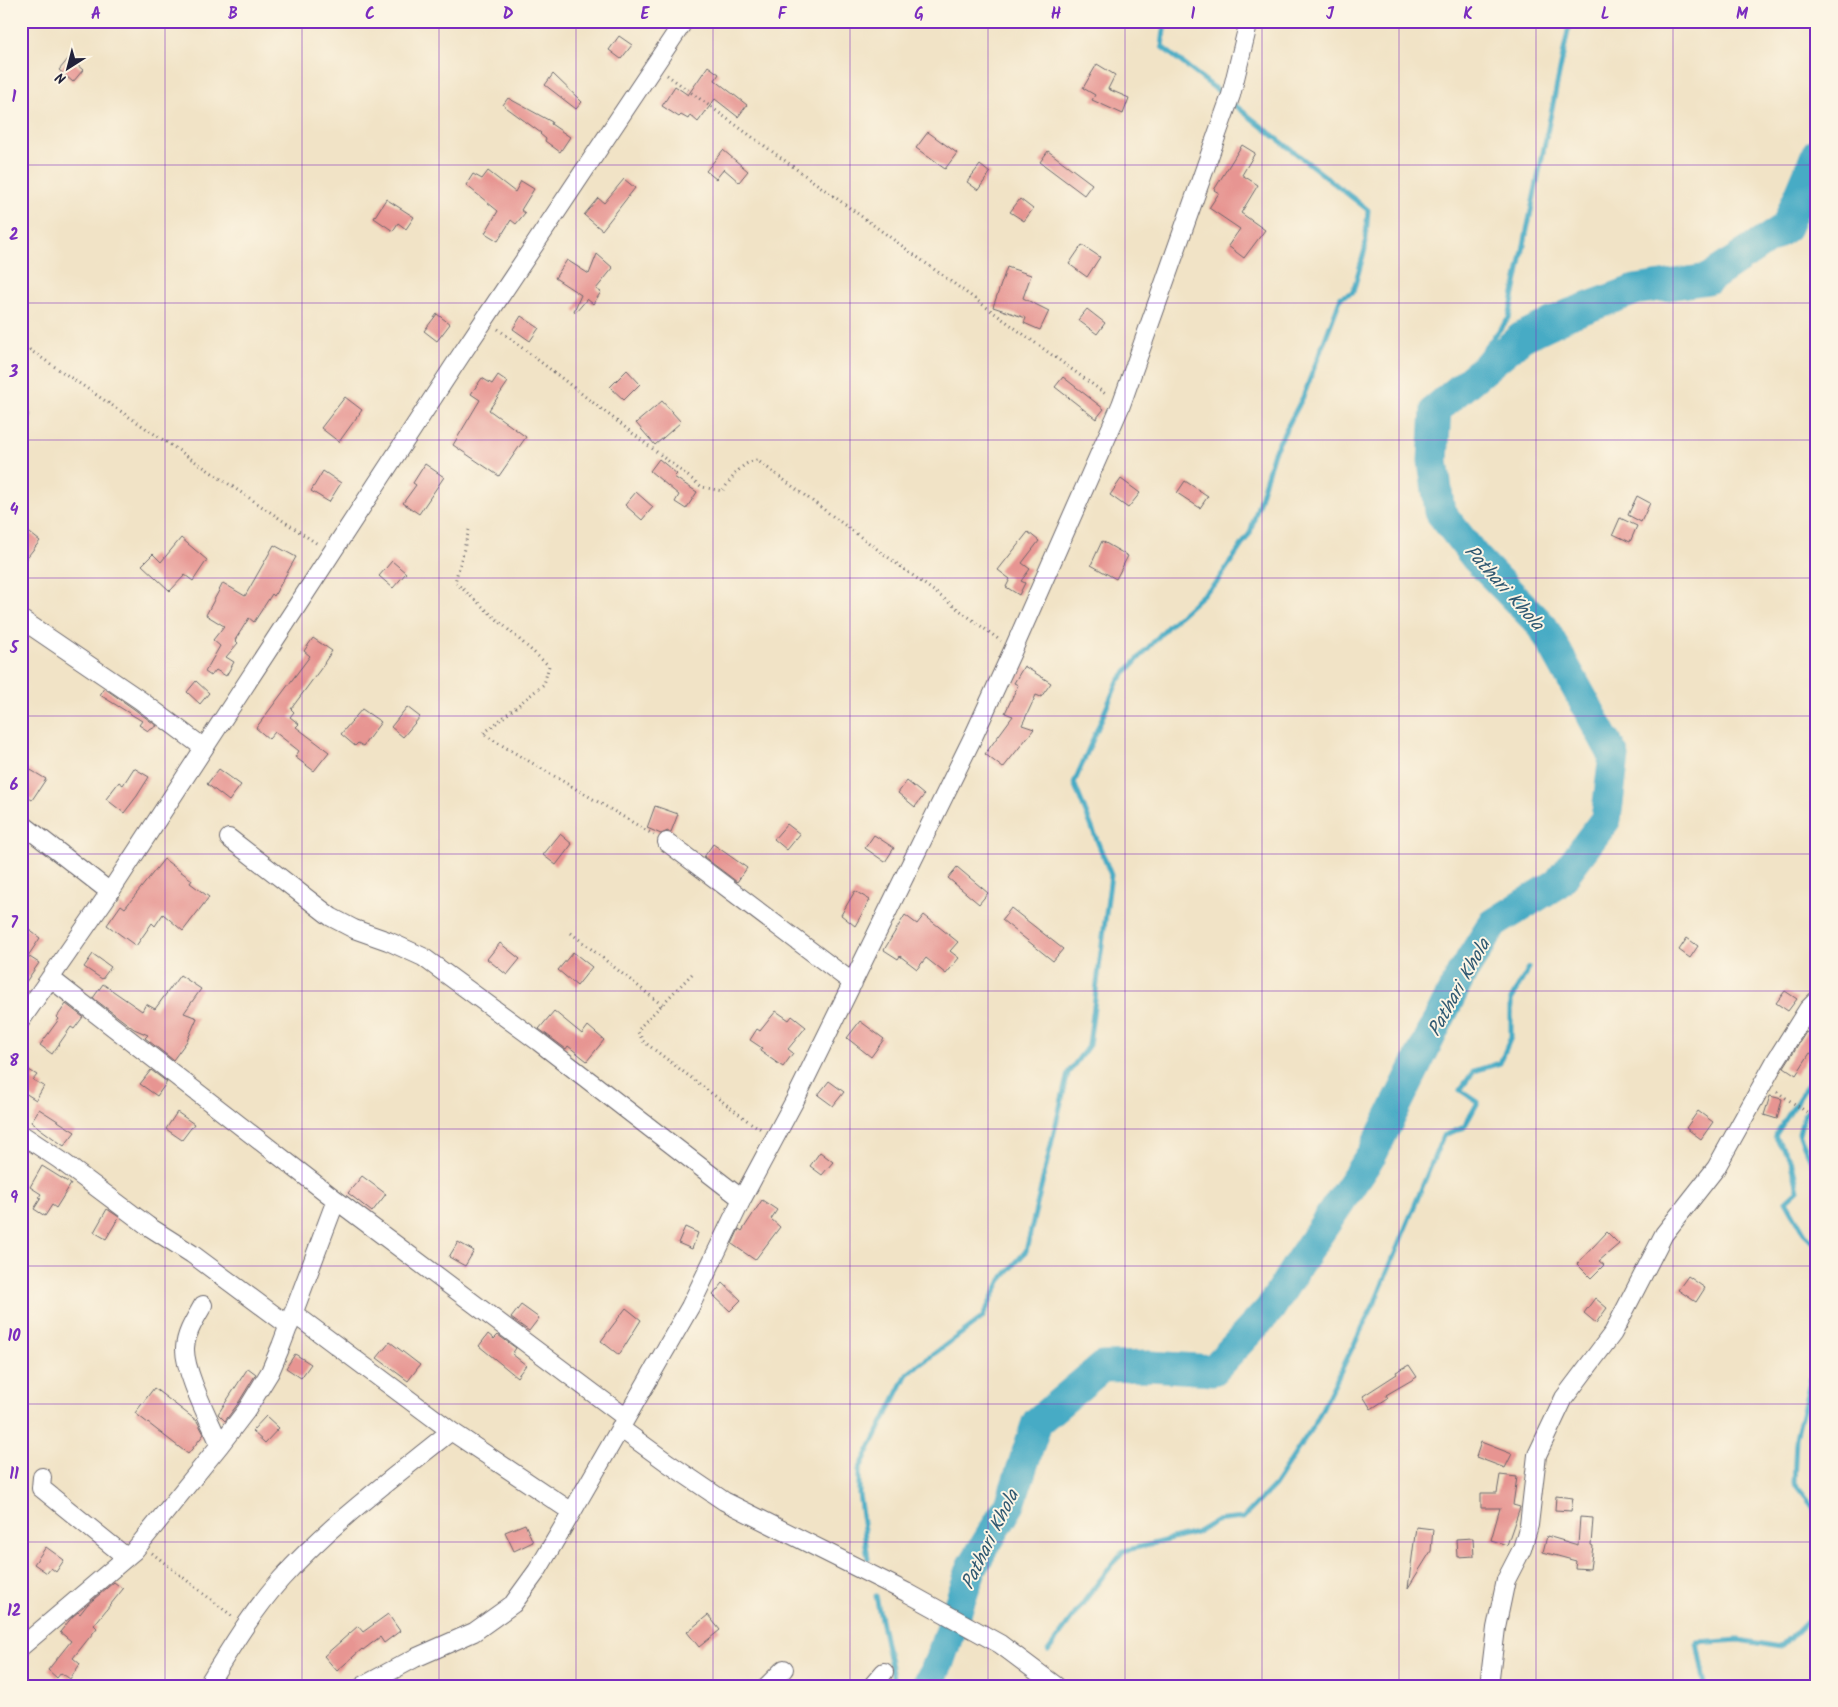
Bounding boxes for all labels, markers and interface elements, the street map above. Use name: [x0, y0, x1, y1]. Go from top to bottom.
text: A: [91, 2, 101, 27]
text: B: [228, 2, 238, 27]
text: C: [365, 2, 375, 27]
text: D: [503, 2, 514, 27]
text: E: [641, 2, 651, 27]
text: F: [778, 2, 788, 27]
text: G: [914, 2, 924, 27]
text: H: [1051, 2, 1061, 27]
text: I: [1191, 2, 1196, 27]
text: J: [1326, 2, 1335, 27]
text: K: [1463, 2, 1473, 27]
text: L: [1601, 2, 1609, 27]
text: M: [1736, 2, 1749, 27]
north arrow: [42, 42, 92, 92]
text: N: [51, 66, 71, 89]
text: 1: [12, 85, 17, 110]
text: 2: [9, 223, 19, 248]
text: 3: [9, 360, 19, 385]
text: 4: [10, 498, 19, 523]
water label: Pathari Khola: [1456, 538, 1551, 639]
text: 5: [9, 636, 20, 661]
text: 6: [10, 773, 19, 798]
text: 7: [10, 911, 18, 936]
water label: Pathari Khola: [1421, 933, 1499, 1042]
text: 8: [9, 1049, 19, 1074]
text: 9: [10, 1186, 18, 1211]
text: 10: [7, 1324, 21, 1349]
text: 11: [9, 1462, 19, 1487]
water label: Pathari Khola: [954, 1484, 1028, 1595]
text: 12: [7, 1599, 21, 1624]

